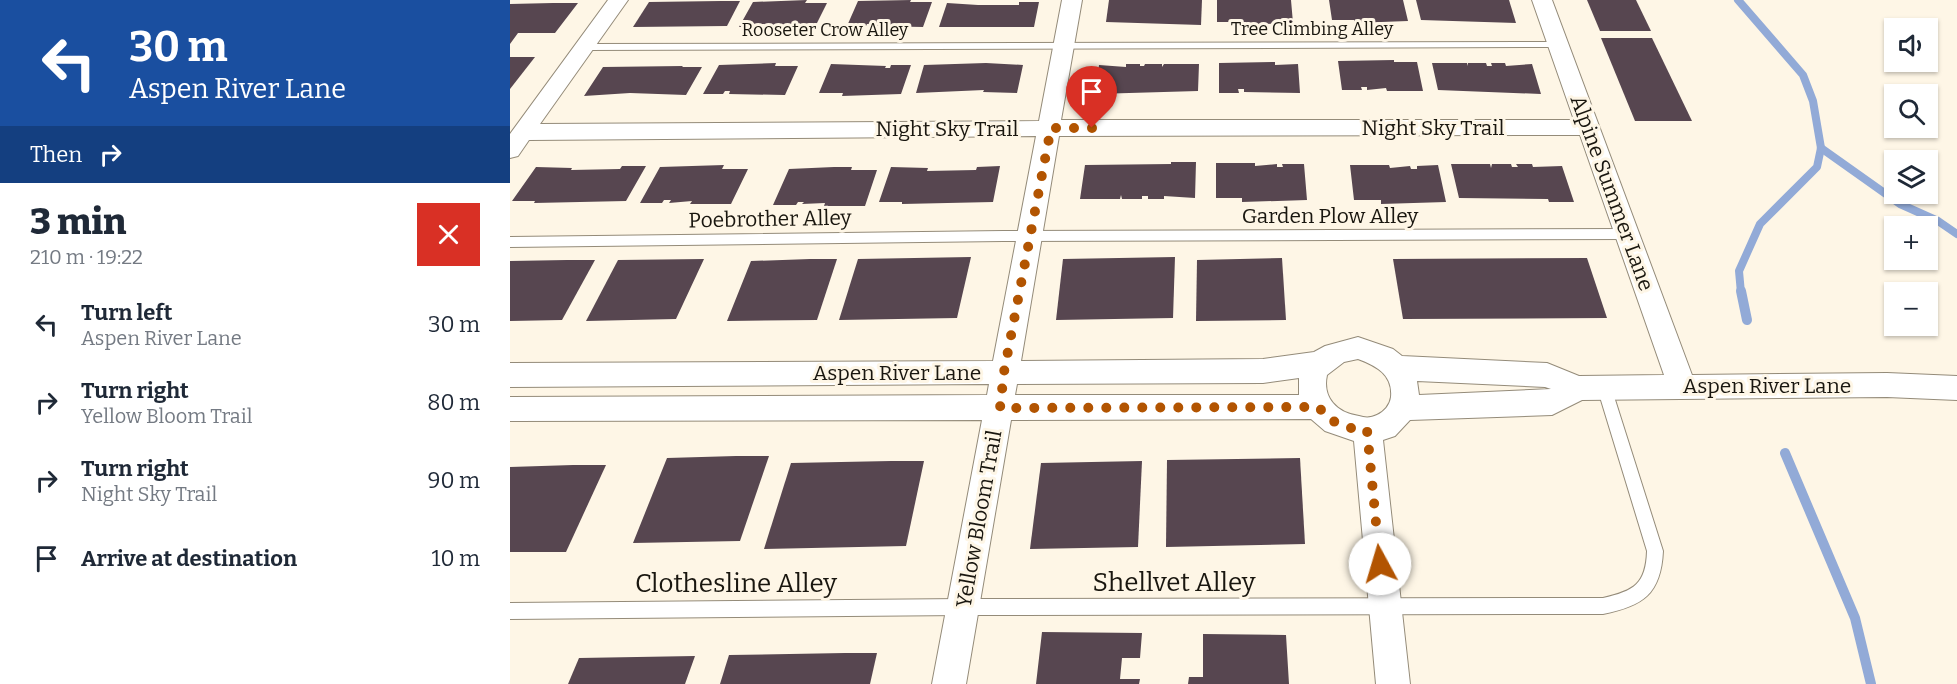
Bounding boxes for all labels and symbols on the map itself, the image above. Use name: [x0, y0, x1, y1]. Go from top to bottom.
street label: Tree Climbing Alley: [1231, 18, 1394, 40]
street label: Rooseter Crow Alley: [742, 19, 909, 41]
pin: [1066, 66, 1117, 128]
street label: Alpine Summer Lane: [1564, 92, 1660, 294]
street label: Night Sky Trail: [1361, 115, 1505, 141]
street label: Night Sky Trail: [875, 116, 1019, 142]
street label: Garden Plow Alley: [1242, 203, 1419, 229]
street label: Poebrother Alley: [688, 205, 853, 233]
street label: Aspen River Lane: [813, 360, 981, 386]
street label: Aspen River Lane: [1683, 373, 1851, 399]
street label: Yellow Bloom Trail: [951, 428, 1007, 610]
position arrow: [1348, 532, 1412, 596]
street label: Shellvet Alley: [1092, 567, 1256, 598]
street label: Clothesline Alley: [635, 568, 837, 599]

